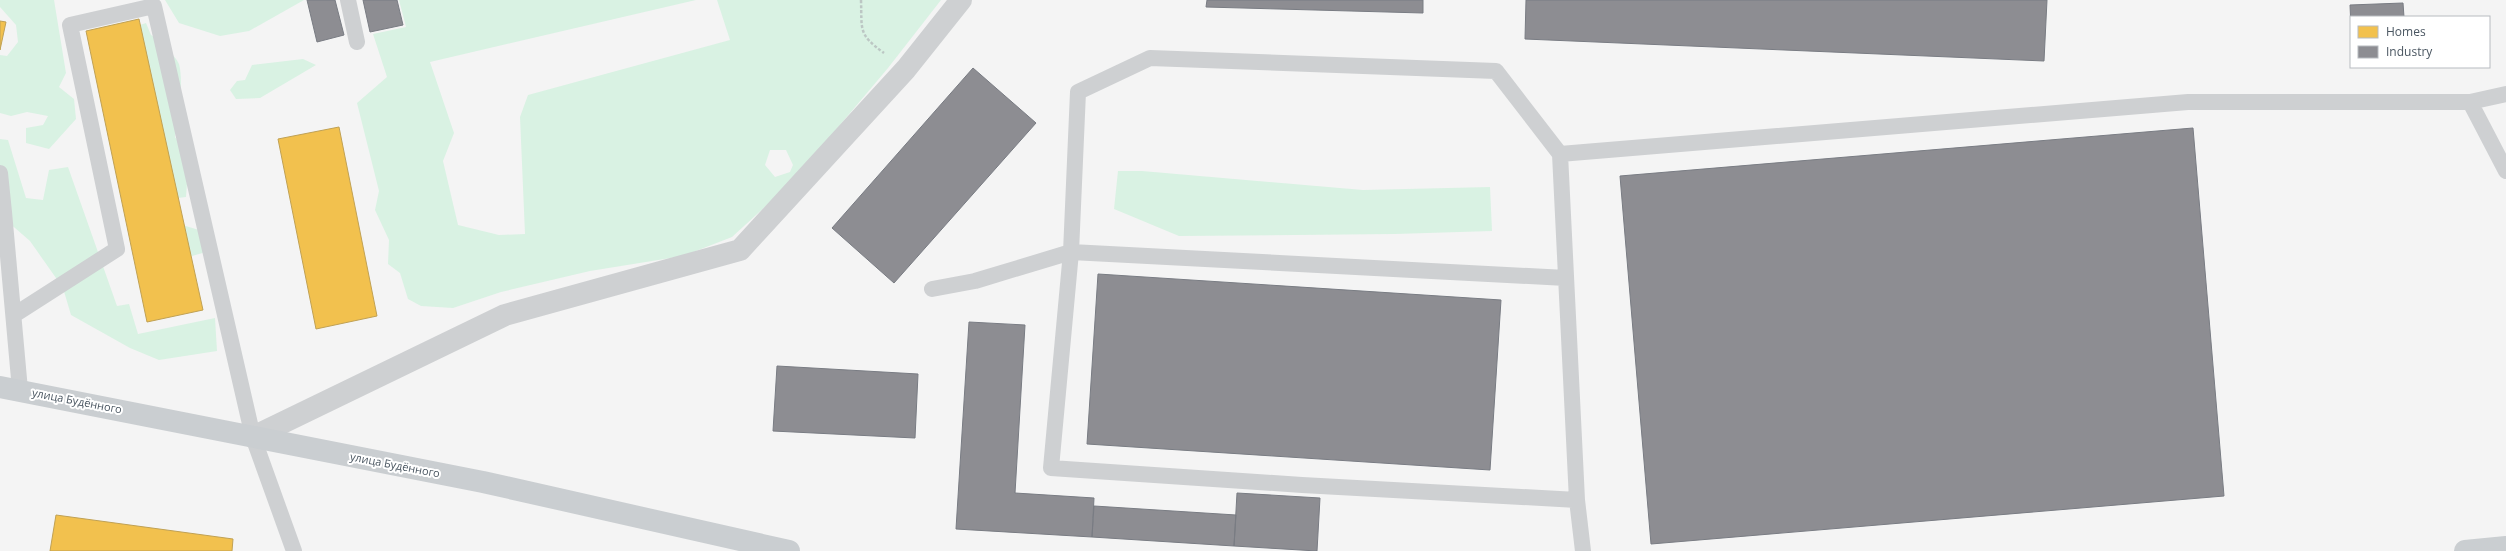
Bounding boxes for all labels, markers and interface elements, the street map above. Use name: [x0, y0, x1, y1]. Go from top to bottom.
legend: [2350, 16, 2490, 68]
text: Homes: [2386, 23, 2426, 40]
text: Industry: [2386, 43, 2433, 60]
street label: улица Будённого: [31, 384, 124, 417]
street label: улица Будённого: [349, 448, 442, 481]

